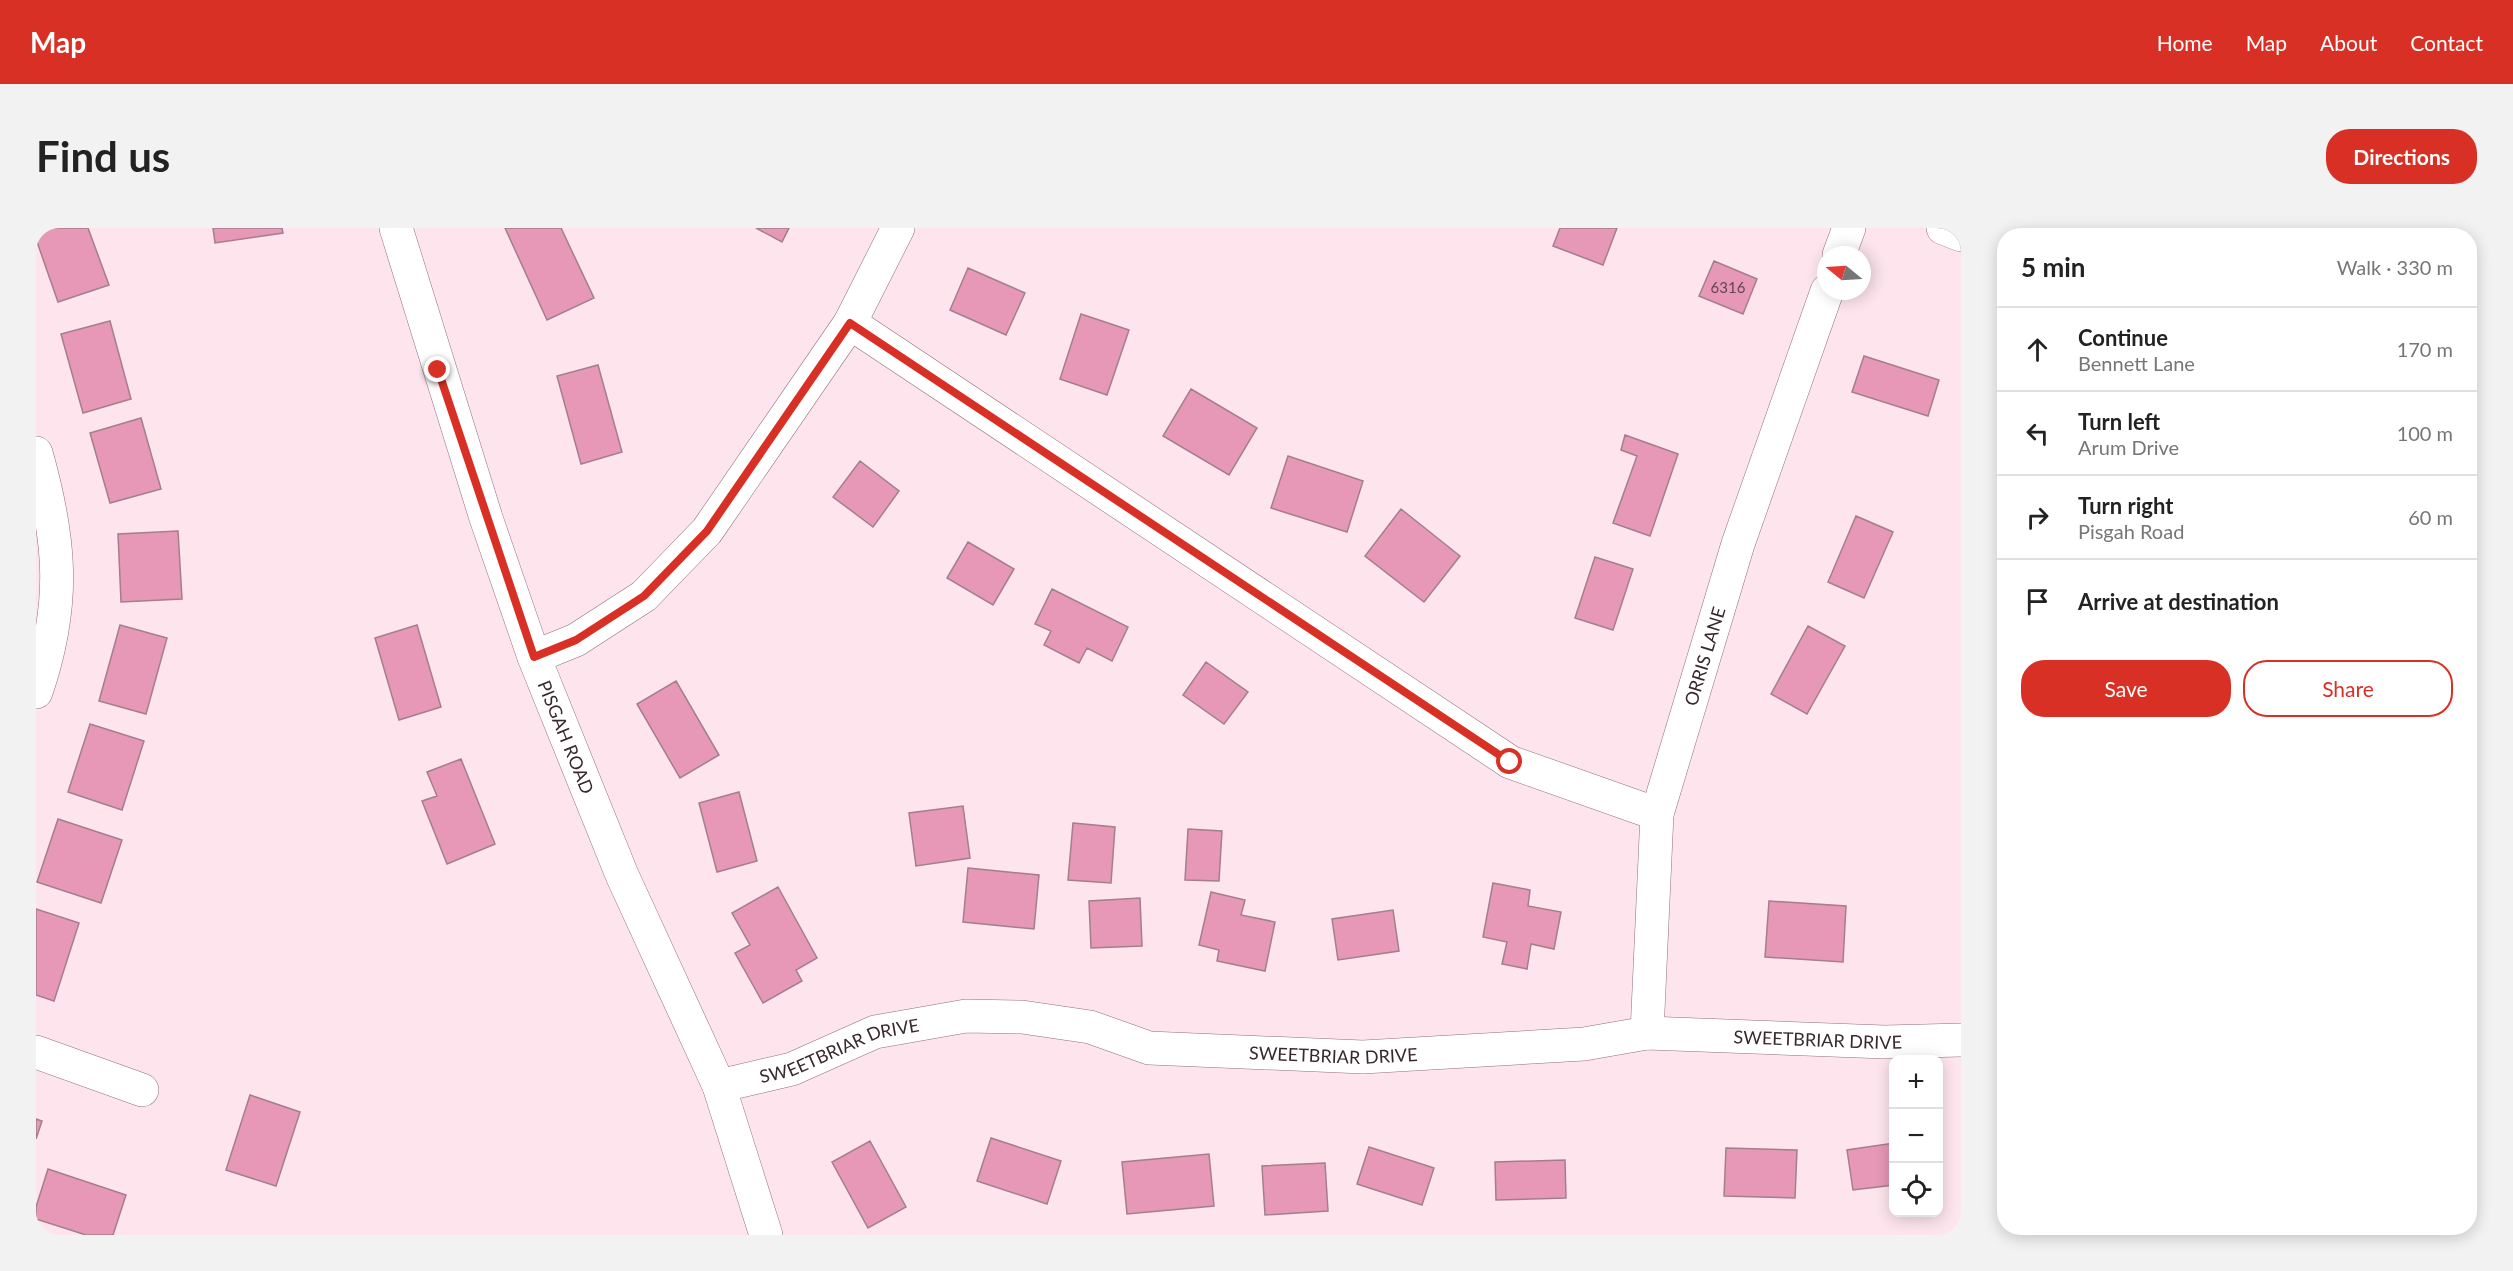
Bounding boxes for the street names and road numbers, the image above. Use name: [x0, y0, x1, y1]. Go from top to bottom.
street label: ORRIS LANE: [1679, 604, 1730, 708]
street label: PISGAH ROAD: [534, 677, 599, 797]
street label: SWEETBRIAR DRIVE: [757, 1013, 921, 1087]
street label: SWEETBRIAR DRIVE: [1733, 1025, 1902, 1053]
street label: SWEETBRIAR DRIVE: [1249, 1041, 1418, 1068]

